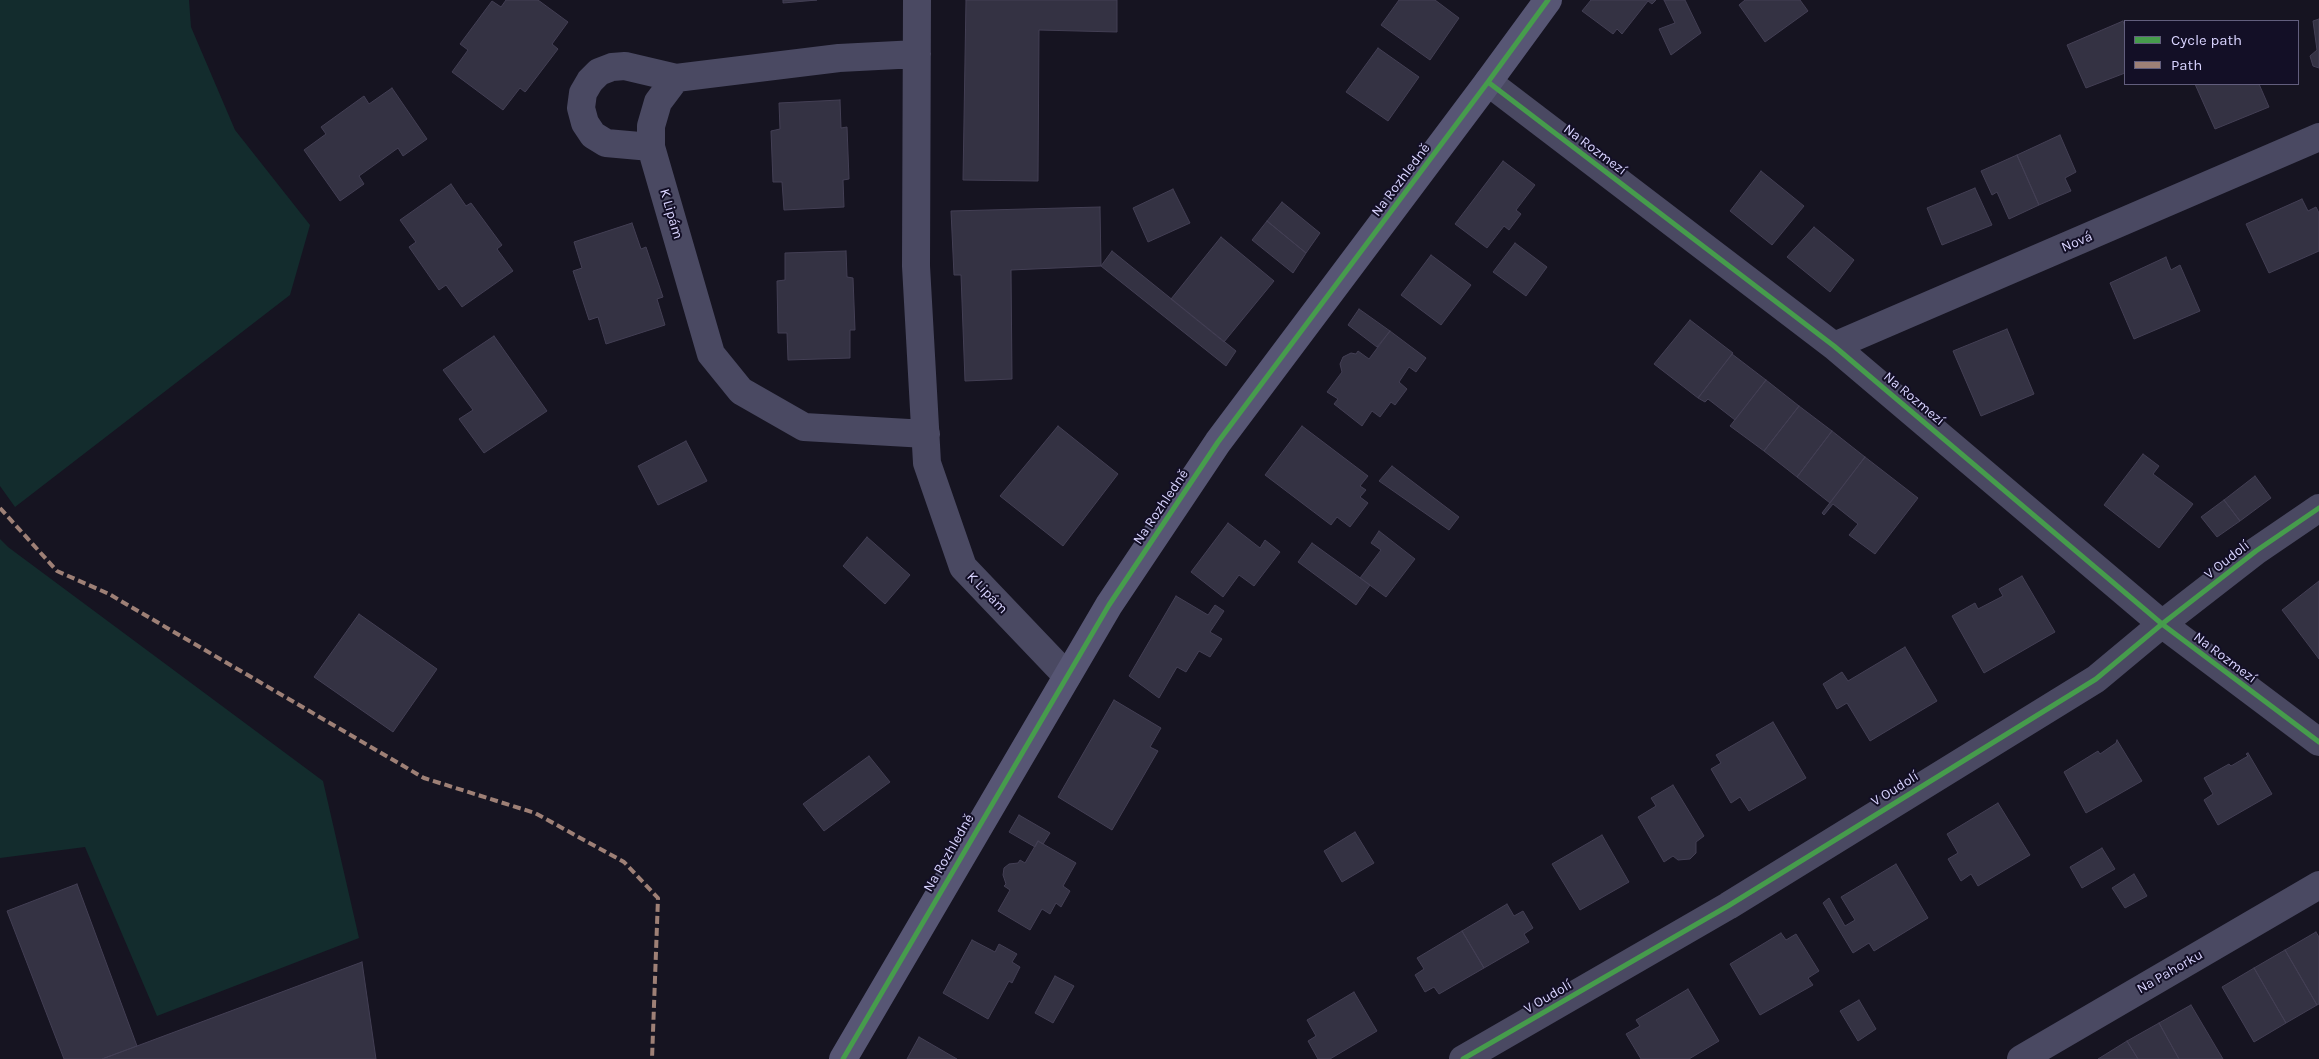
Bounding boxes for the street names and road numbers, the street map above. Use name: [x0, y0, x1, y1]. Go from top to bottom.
street label: Na Rozmezí: [1560, 121, 1630, 179]
street label: Na Rozhledně: [1368, 140, 1434, 220]
street label: K Lipám: [656, 187, 686, 241]
street label: Nová: [2059, 228, 2095, 256]
street label: Na Rozmezí: [1880, 369, 1948, 429]
street label: Na Rozhledně: [1130, 466, 1192, 548]
street label: V Oudolí: [2201, 537, 2253, 583]
street label: K Lipám: [963, 569, 1011, 617]
street label: Na Rozmezí: [2190, 629, 2260, 687]
street label: V Oudolí: [1868, 768, 1922, 810]
street label: Na Rozhledně: [920, 811, 978, 895]
street label: Na Pahorku: [2134, 946, 2206, 998]
street label: V Oudolí: [1521, 977, 1575, 1017]

